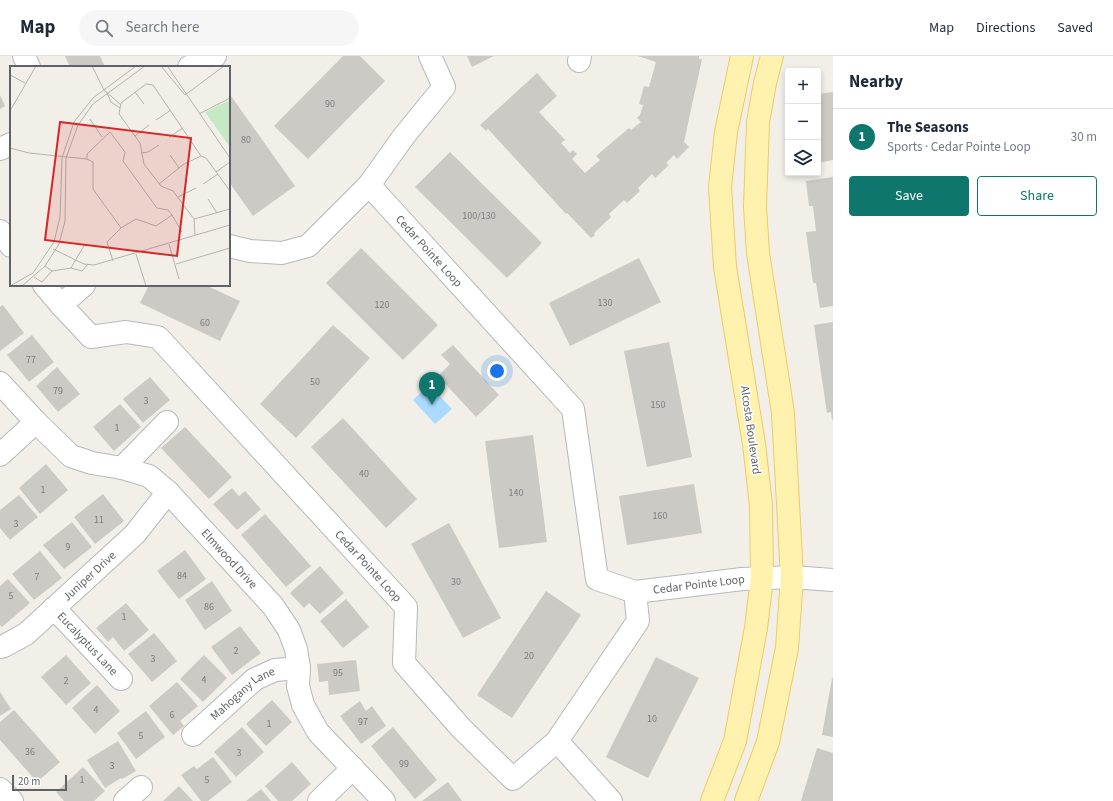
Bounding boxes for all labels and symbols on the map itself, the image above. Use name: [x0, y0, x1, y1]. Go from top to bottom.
inset map: [10, 66, 230, 286]
house number: 90: [325, 97, 335, 111]
house number: 80: [241, 133, 251, 147]
house number: 100/130: [462, 209, 496, 223]
street label: Cedar Pointe Loop: [391, 211, 466, 291]
house number: 130: [598, 296, 612, 310]
house number: 120: [375, 298, 389, 312]
house number: 60: [200, 316, 210, 330]
house number: 77: [26, 353, 36, 367]
your location: [487, 361, 507, 381]
pin: 1: [419, 372, 445, 405]
house number: 50: [310, 375, 320, 389]
house number: 79: [53, 384, 63, 398]
street label: Alcosta Boulevard: [736, 385, 765, 476]
house number: 3: [144, 394, 149, 408]
house number: 150: [651, 398, 665, 412]
house number: 1: [115, 421, 120, 435]
house number: 40: [359, 467, 369, 481]
house number: 1: [41, 483, 46, 497]
house number: 140: [509, 486, 523, 500]
house number: 160: [653, 509, 667, 523]
house number: 11: [94, 513, 104, 527]
house number: 3: [14, 517, 19, 531]
street label: Elmwood Drive: [197, 525, 261, 593]
street label: Cedar Pointe Loop: [330, 527, 406, 606]
house number: 9: [66, 540, 71, 554]
street label: Juniper Drive: [59, 547, 120, 605]
house number: 84: [177, 569, 187, 583]
house number: 7: [35, 570, 40, 584]
street label: Cedar Pointe Loop: [652, 571, 746, 599]
house number: 30: [451, 575, 461, 589]
house number: 5: [9, 589, 14, 603]
house number: 86: [204, 600, 214, 614]
street label: Eucalyptus Lane: [53, 608, 122, 680]
house number: 1: [122, 610, 127, 624]
house number: 2: [234, 644, 239, 658]
house number: 20: [524, 649, 534, 663]
house number: 3: [151, 652, 156, 666]
street label: Mahogany Lane: [207, 663, 278, 725]
house number: 95: [333, 666, 343, 680]
house number: 4: [202, 673, 207, 687]
house number: 2: [64, 674, 69, 688]
house number: 4: [94, 703, 99, 717]
house number: 6: [170, 708, 175, 722]
house number: 10: [647, 712, 657, 726]
house number: 97: [358, 715, 368, 729]
house number: 1: [267, 717, 272, 731]
house number: 5: [139, 729, 144, 743]
house number: 36: [25, 745, 35, 759]
house number: 3: [237, 746, 242, 760]
house number: 99: [399, 757, 409, 771]
house number: 3: [110, 759, 115, 773]
scale bar: [12, 773, 67, 792]
house number: 1: [80, 773, 85, 787]
house number: 5: [205, 773, 210, 787]

